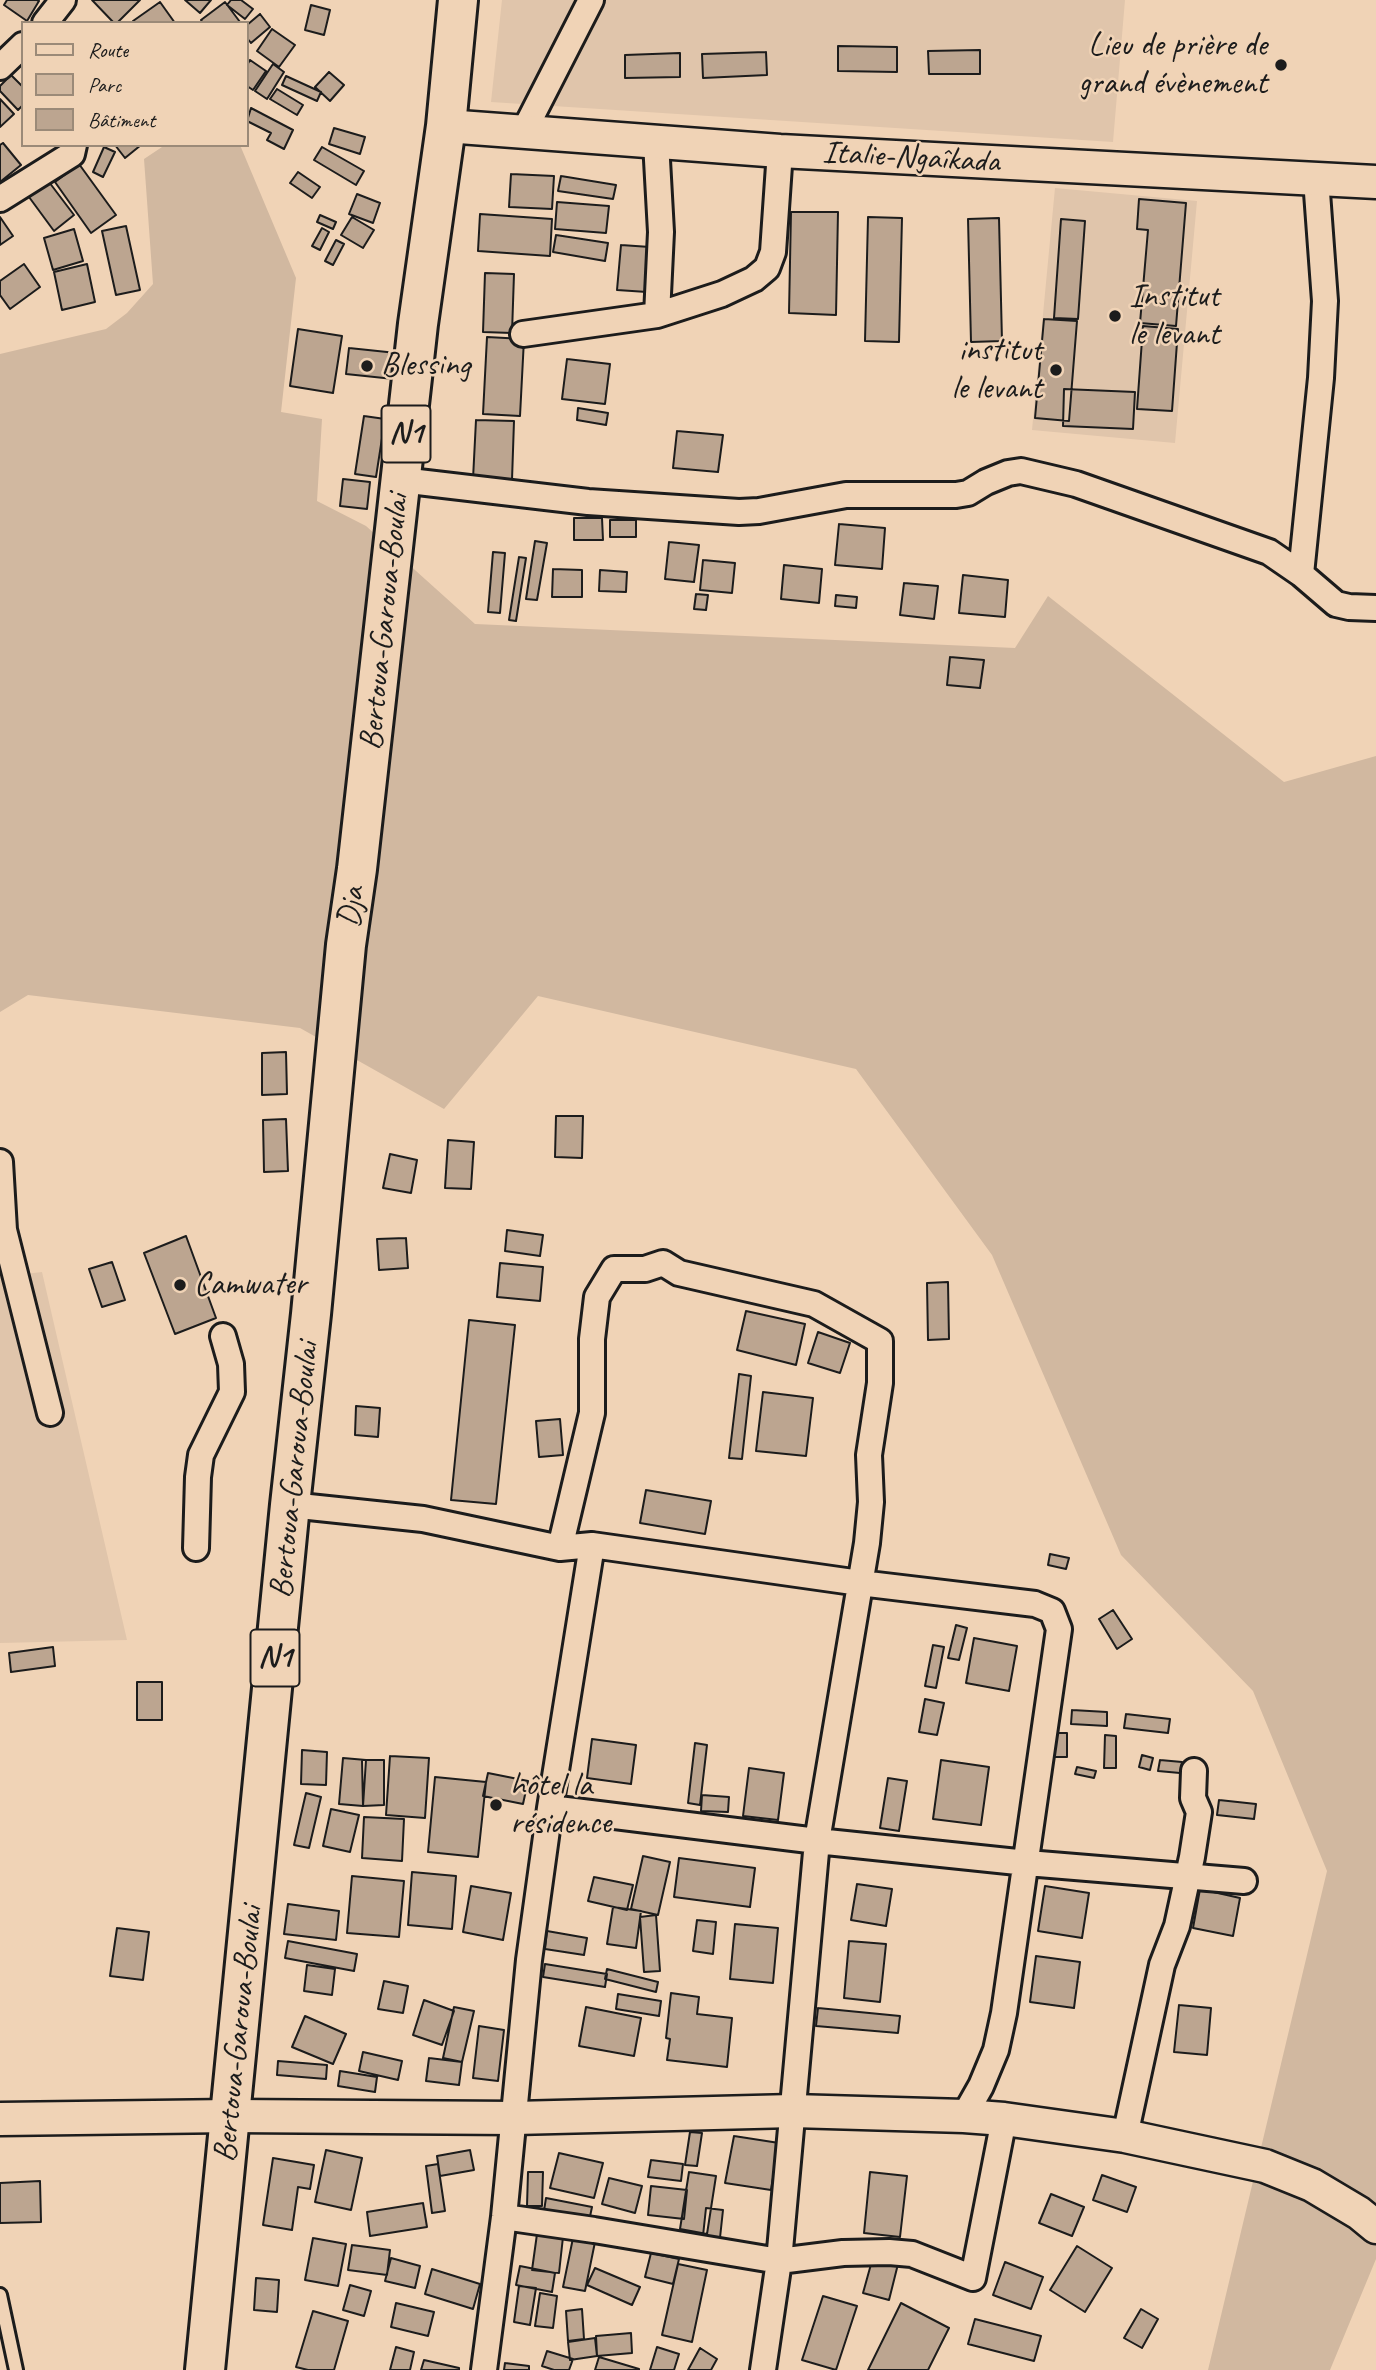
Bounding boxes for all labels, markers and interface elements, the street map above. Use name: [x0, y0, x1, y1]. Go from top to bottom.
legend: [21, 21, 248, 147]
place label: Lieu de prière de grand évènement: [1079, 26, 1267, 104]
text: Route: [88, 37, 128, 63]
marker: Lieu de prière de grand évènement: [1273, 57, 1289, 73]
text: Parc: [88, 72, 121, 98]
text: Bâtiment: [88, 107, 155, 133]
street label: Italie-Ngaîkada: [821, 134, 1001, 182]
place label: Institut le levant: [1129, 277, 1220, 355]
marker: Institut le levant: [1107, 308, 1123, 324]
place label: institut le levant: [951, 331, 1042, 409]
place label: Blessing: [381, 346, 470, 386]
marker: Blessing: [359, 358, 375, 374]
marker: institut le levant: [1048, 362, 1064, 378]
road number: N1: [382, 406, 430, 462]
street label: Bertoua-Garoua-Boulai: [352, 492, 418, 752]
street label: Dja: [330, 884, 374, 930]
place label: Camwater: [194, 1265, 306, 1305]
marker: Camwater: [172, 1277, 188, 1293]
street label: Bertoua-Garoua-Boulai: [262, 1340, 328, 1600]
road number: N1: [250, 1630, 300, 1686]
place label: hôtel la résidence: [510, 1766, 611, 1844]
marker: hôtel la résidence: [488, 1797, 504, 1813]
street label: Bertoua-Garoua-Boulai: [206, 1904, 272, 2164]

